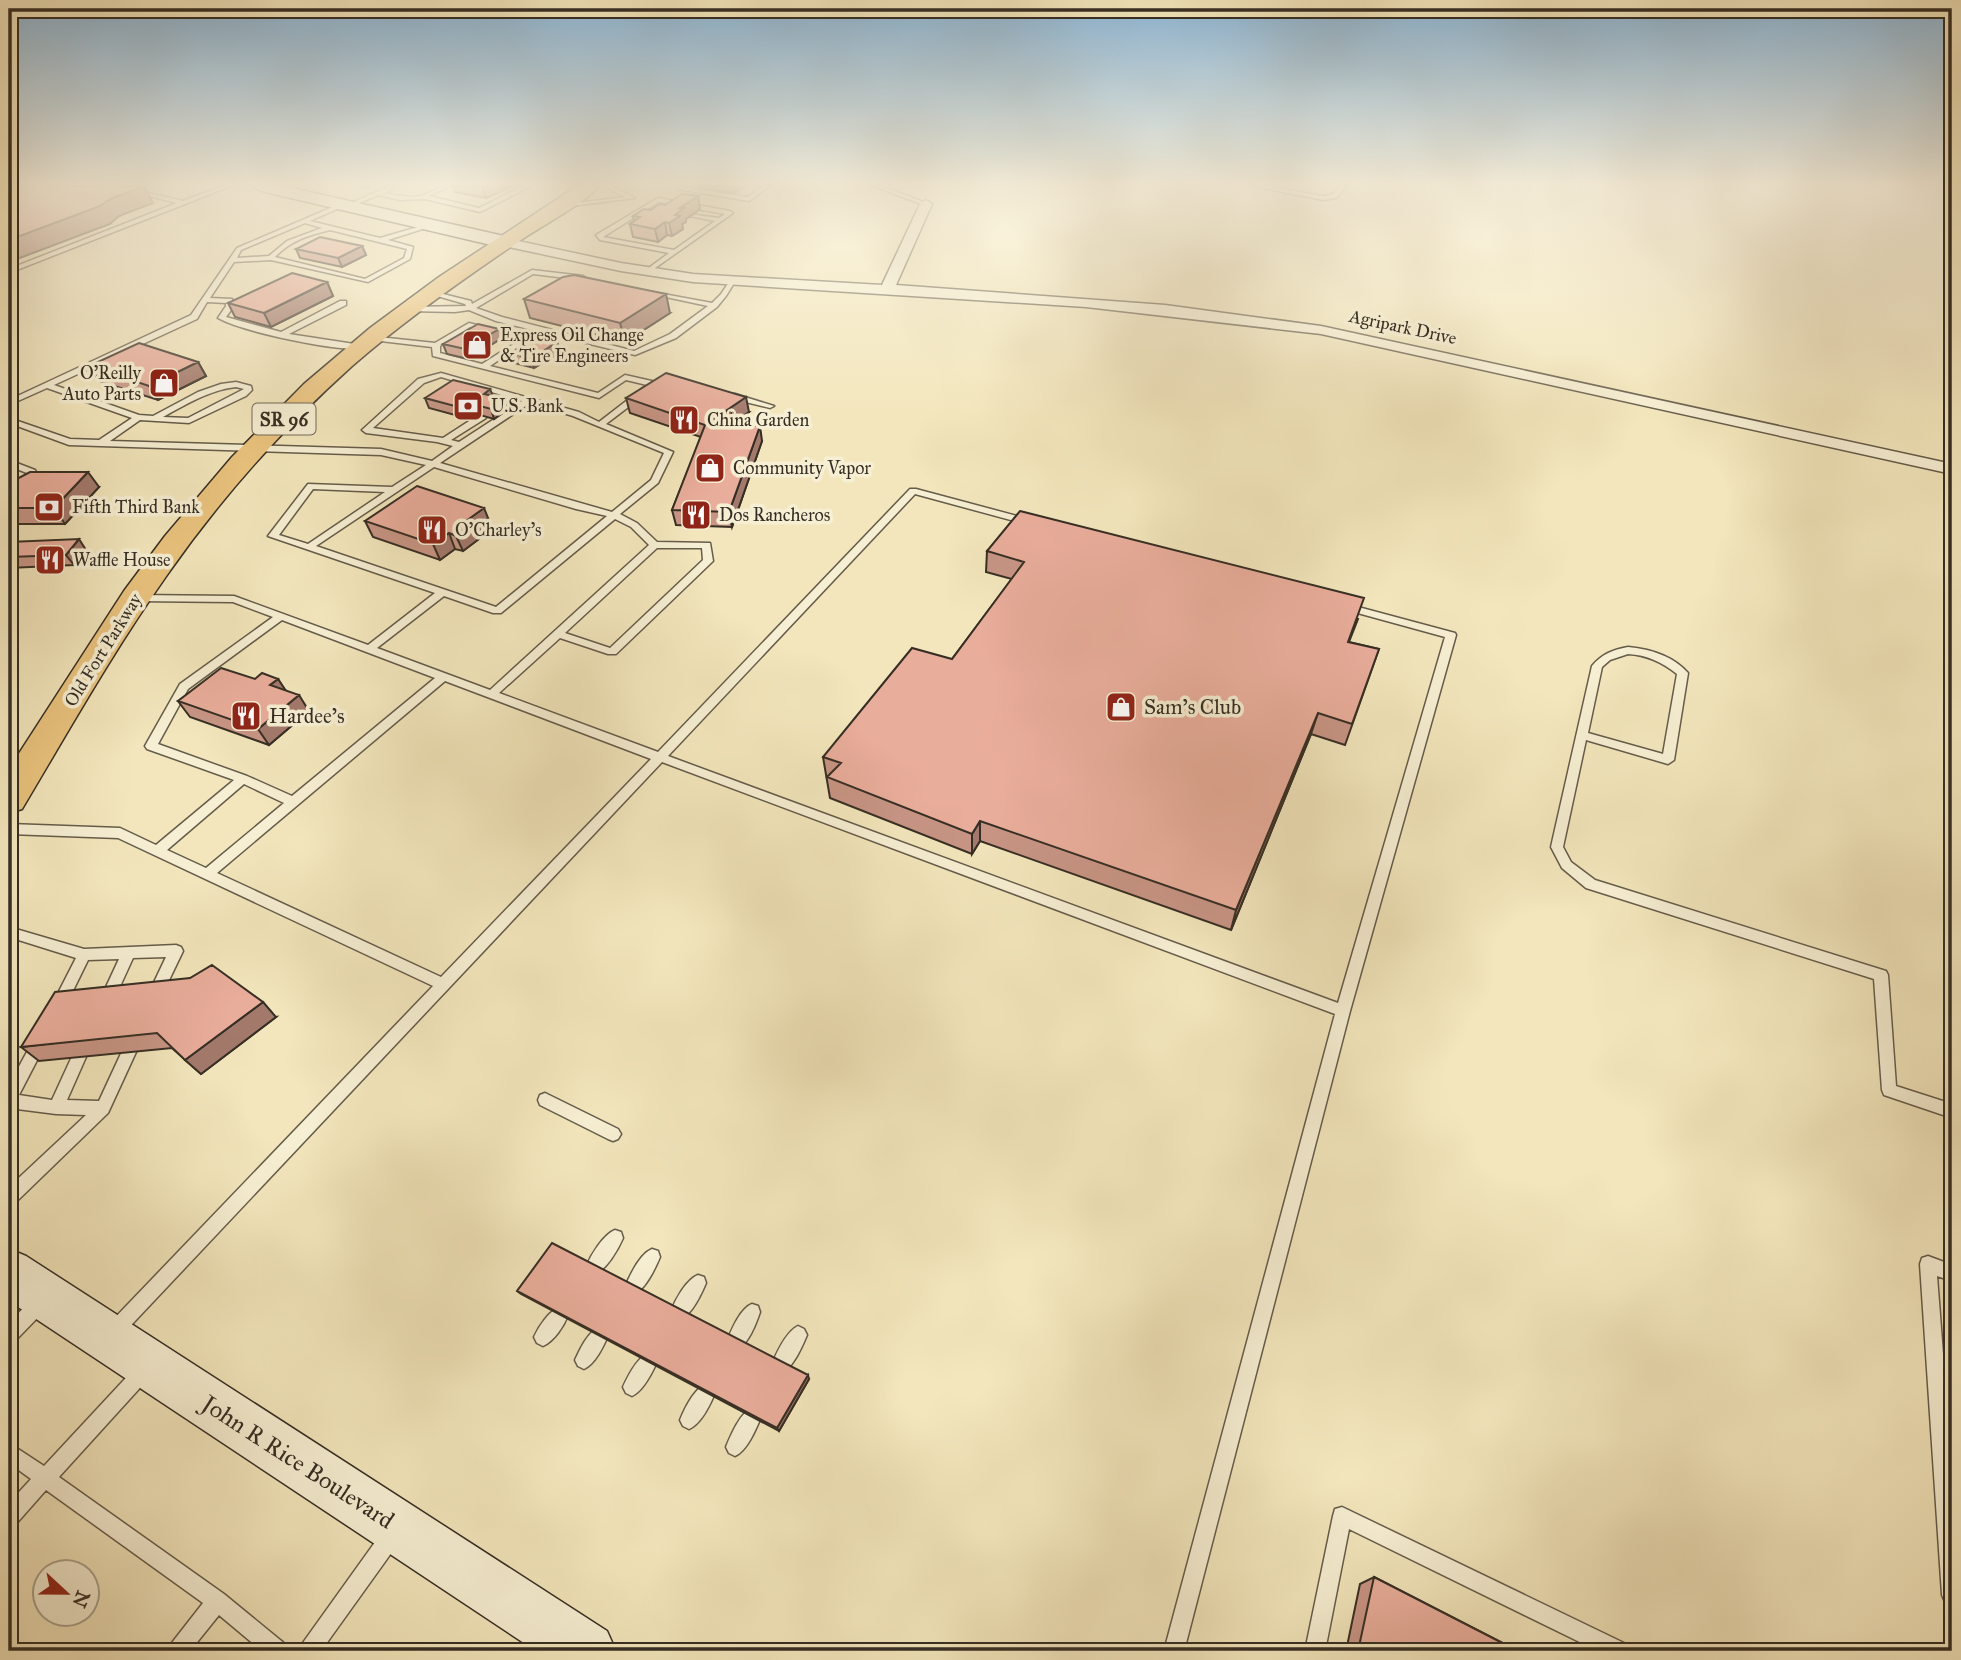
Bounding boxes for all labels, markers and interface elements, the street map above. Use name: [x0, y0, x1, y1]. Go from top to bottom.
street label: Agripark Drive: [1346, 305, 1459, 350]
place label: Express Oil Change & Tire Engineers: [500, 324, 644, 368]
shop icon: Express Oil Change & Tire Engineers: [460, 328, 494, 362]
place label: O'Reilly Auto Parts: [62, 362, 142, 405]
shop icon: O'Reilly Auto Parts: [147, 366, 181, 400]
bank icon: U.S. Bank: [451, 389, 485, 423]
place label: U.S. Bank: [491, 395, 564, 417]
restaurant icon: China Garden: [667, 403, 701, 437]
road number: SR 96: [252, 404, 316, 434]
place label: China Garden: [707, 409, 809, 431]
shop icon: Community Vapor: [693, 451, 727, 485]
place label: Community Vapor: [733, 457, 871, 479]
bank icon: Fifth Third Bank: [32, 490, 66, 524]
place label: Fifth Third Bank: [72, 496, 200, 518]
restaurant icon: Dos Rancheros: [679, 498, 713, 532]
place label: Dos Rancheros: [719, 504, 830, 526]
restaurant icon: O'Charley's: [415, 513, 449, 547]
place label: O'Charley's: [455, 519, 542, 541]
restaurant icon: Waffle House: [33, 543, 67, 577]
place label: Waffle House: [73, 549, 171, 571]
street label: Old Fort Parkway: [59, 589, 147, 711]
shop icon: Sam's Club: [1104, 690, 1138, 724]
place label: Sam's Club: [1144, 694, 1241, 720]
restaurant icon: Hardee's: [229, 699, 263, 733]
place label: Hardee's: [269, 703, 345, 729]
street label: John R Rice Boulevard: [194, 1387, 400, 1535]
north arrow: [32, 1558, 102, 1628]
text: N: [68, 1587, 95, 1611]

